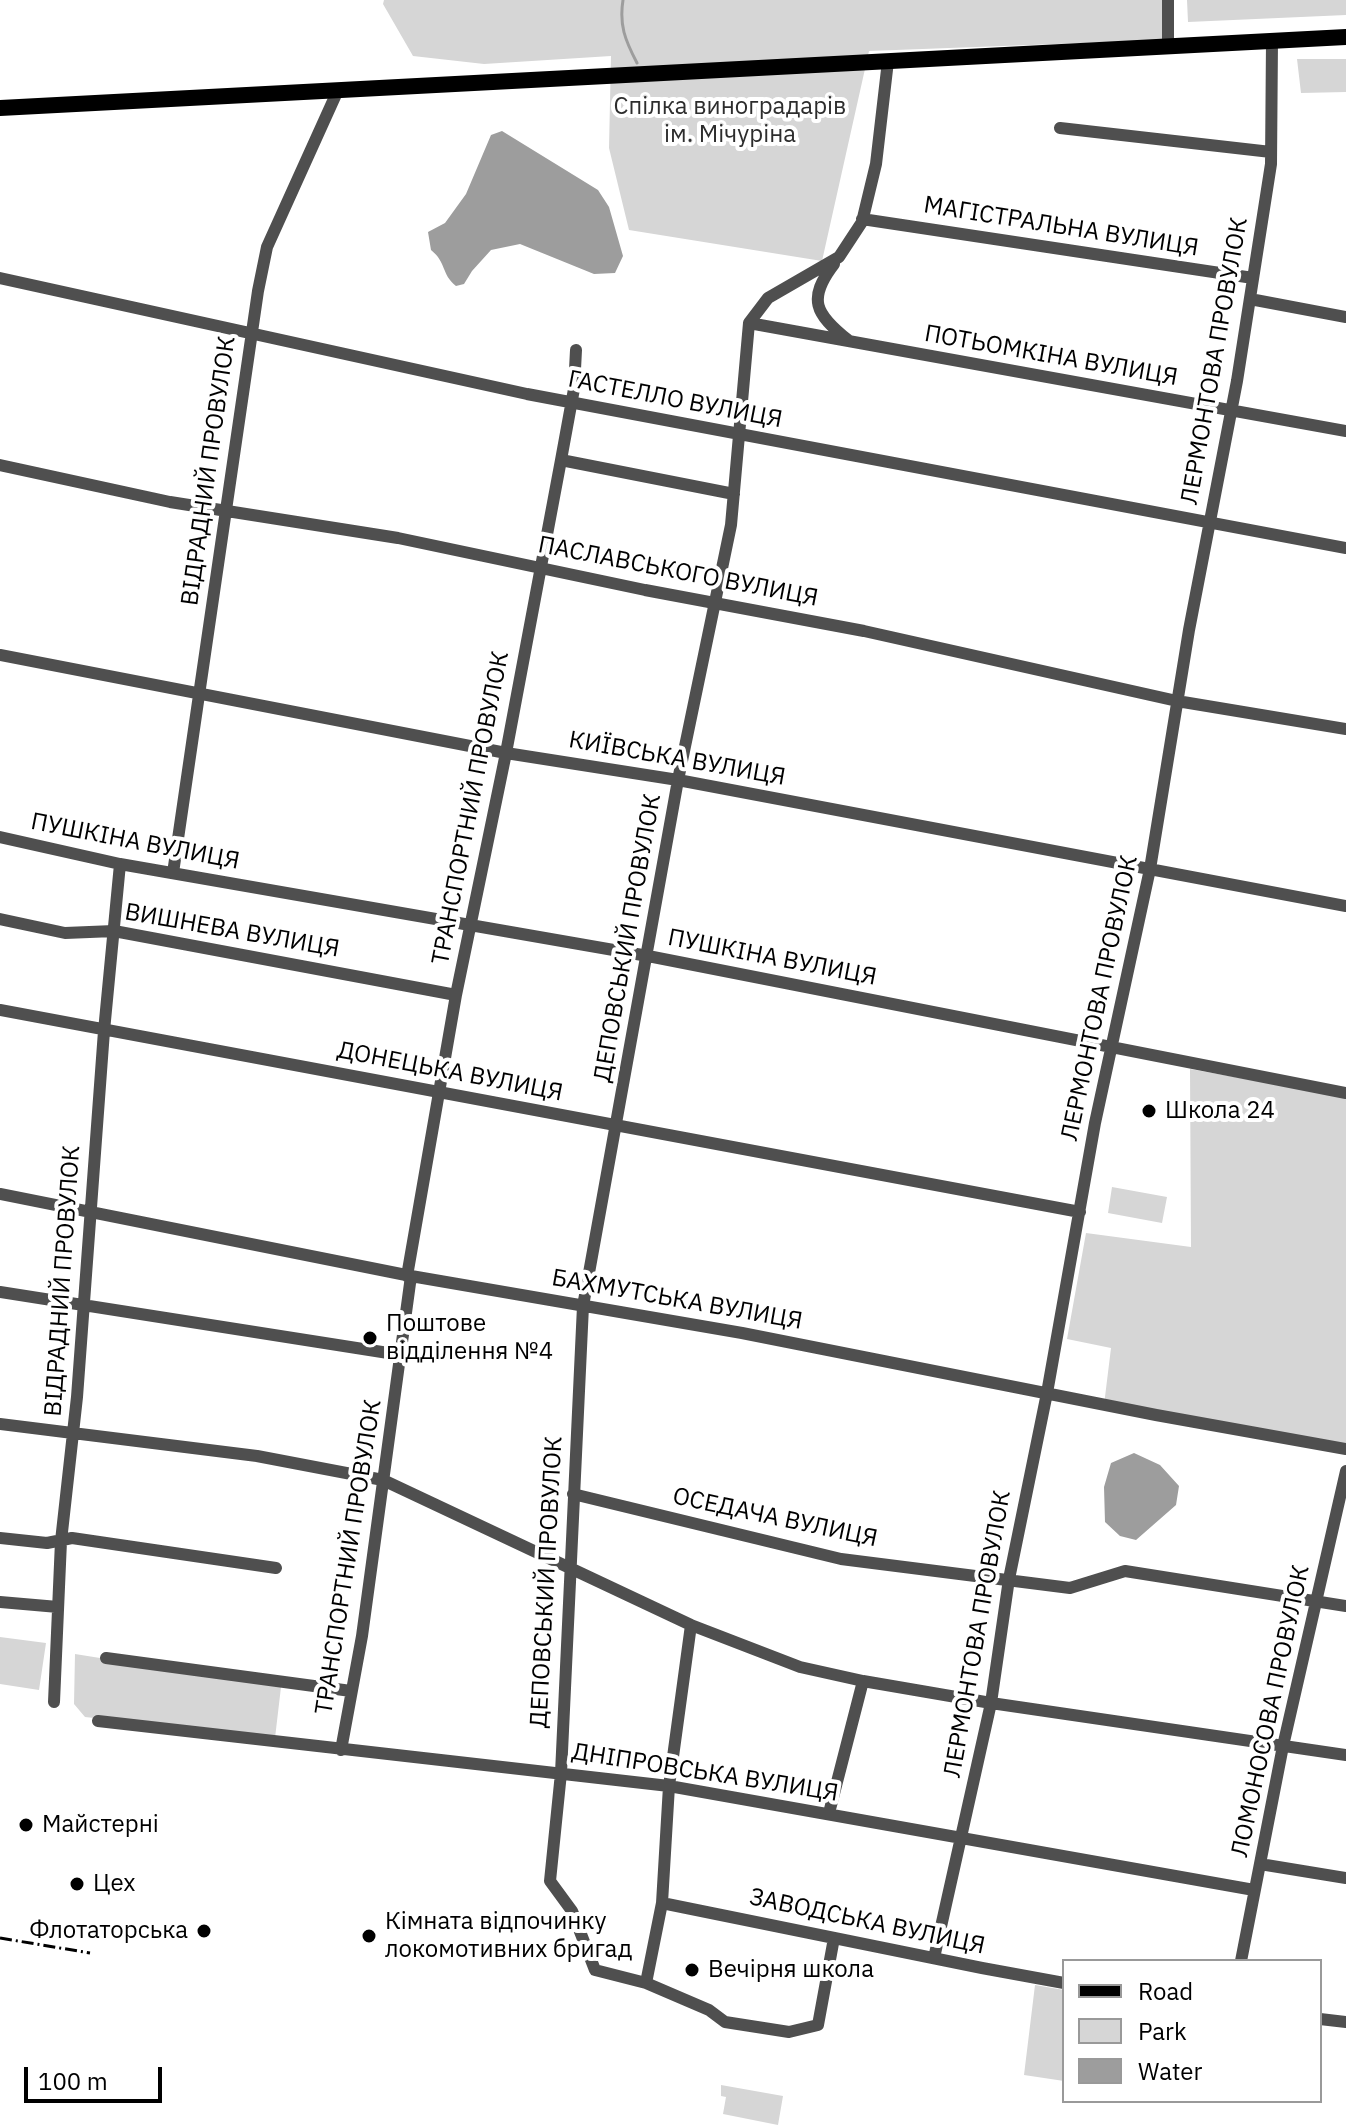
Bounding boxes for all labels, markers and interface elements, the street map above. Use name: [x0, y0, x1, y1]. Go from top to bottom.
park label: Спілка виноградарів ім. Мічуріна: [614, 93, 846, 149]
street label: МАГІСТРАЛЬНА ВУЛИЦЯ: [922, 191, 1200, 263]
street label: ЛЕРМОНТОВА ПРОВУЛОК: [1176, 215, 1254, 507]
street label: ПОТЬОМКІНА ВУЛИЦЯ: [922, 320, 1180, 392]
street label: ВІДРАДНИЙ ПРОВУЛОК: [176, 334, 242, 608]
street label: ГАСТЕЛЛО ВУЛИЦЯ: [565, 365, 785, 435]
street label: ПАСЛАВСЬКОГО ВУЛИЦЯ: [536, 531, 820, 613]
street label: ТРАНСПОРТНИЙ ПРОВУЛОК: [426, 649, 516, 967]
street label: КИЇВСЬКА ВУЛИЦЯ: [566, 726, 788, 792]
street label: ДЕПОВСЬКИЙ ПРОВУЛОК: [588, 792, 668, 1084]
street label: ПУШКІНА ВУЛИЦЯ: [28, 808, 242, 876]
street label: ЛЕРМОНТОВА ПРОВУЛОК: [1056, 853, 1144, 1143]
street label: ВИШНЕВА ВУЛИЦЯ: [122, 898, 342, 964]
street label: ПУШКІНА ВУЛИЦЯ: [665, 924, 879, 992]
street label: ДОНЕЦЬКА ВУЛИЦЯ: [335, 1036, 565, 1108]
place label: Школа 24: [1165, 1097, 1275, 1125]
marker: Школа 24: [1140, 1102, 1158, 1120]
street label: ВІДРАДНИЙ ПРОВУЛОК: [39, 1144, 87, 1418]
street label: БАХМУТСЬКА ВУЛИЦЯ: [549, 1264, 805, 1336]
place label: Поштове відділення №4: [386, 1310, 553, 1366]
marker: Поштове відділення №4: [361, 1329, 379, 1347]
street label: ТРАНСПОРТНИЙ ПРОВУЛОК: [310, 1397, 388, 1717]
street label: ДЕПОВСЬКИЙ ПРОВУЛОК: [525, 1435, 569, 1729]
street label: ОСЕДАЧА ВУЛИЦЯ: [670, 1482, 880, 1554]
street label: ЛЕРМОНТОВА ПРОВУЛОК: [939, 1488, 1017, 1780]
street label: ЛОМОНОСОВА ПРОВУЛОК: [1226, 1562, 1316, 1860]
street label: ДНІПРОВСЬКА ВУЛИЦЯ: [570, 1738, 840, 1808]
place label: Майстерні: [42, 1811, 159, 1839]
marker: Майстерні: [17, 1816, 35, 1834]
place label: Цех: [93, 1870, 135, 1898]
marker: Цех: [68, 1875, 86, 1893]
street label: ЗАВОДСЬКА ВУЛИЦЯ: [747, 1883, 987, 1961]
place label: Кімната відпочинку локомотивних бригад: [385, 1908, 632, 1964]
place label: Флотаторська: [29, 1917, 188, 1945]
marker: Флотаторська: [195, 1922, 213, 1940]
marker: Кімната відпочинку локомотивних бригад: [360, 1927, 378, 1945]
place label: Вечірня школа: [708, 1956, 874, 1984]
legend: [1062, 1959, 1322, 2103]
marker: Вечірня школа: [683, 1961, 701, 1979]
text: Road: [1138, 1975, 1193, 2007]
text: Park: [1138, 2015, 1187, 2047]
scale bar: [28, 2051, 166, 2101]
text: Water: [1138, 2055, 1202, 2087]
text: 100 m: [38, 2065, 108, 2097]

